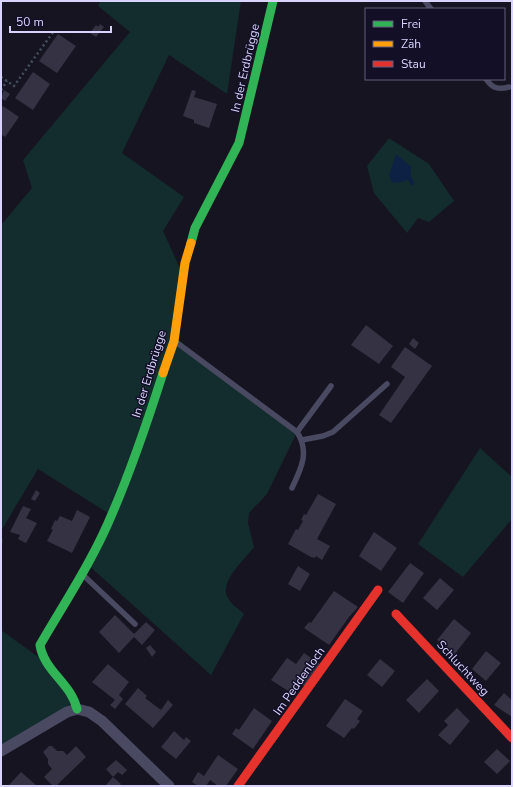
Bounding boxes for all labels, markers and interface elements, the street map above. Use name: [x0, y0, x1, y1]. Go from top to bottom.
scale bar: [10, 8, 111, 34]
legend: [365, 8, 505, 80]
text: 50 m: [16, 14, 44, 30]
text: Frei: [401, 16, 421, 32]
street label: In der Erdbrügge: [227, 22, 263, 114]
text: Zäh: [401, 36, 421, 52]
text: Stau: [401, 56, 426, 72]
street label: In der Erdbrügge: [128, 328, 170, 420]
street label: Schluchtweg: [433, 637, 493, 699]
street label: Im Peddenloch: [270, 644, 328, 718]

